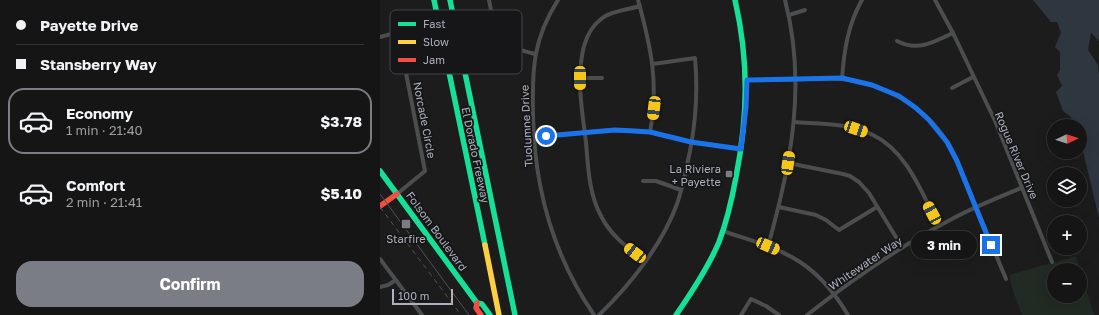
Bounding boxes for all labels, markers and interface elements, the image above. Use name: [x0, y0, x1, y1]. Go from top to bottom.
legend: [390, 10, 522, 74]
text: Payette Drive: [40, 16, 138, 34]
text: Fast: [423, 17, 446, 30]
text: Slow: [423, 35, 449, 48]
text: Jam: [423, 53, 445, 66]
text: Stansberry Way: [40, 55, 157, 73]
car: [574, 66, 586, 90]
street label: Norcade Circle: [411, 81, 439, 159]
street label: Tuolumne Drive: [517, 85, 535, 167]
car: [647, 95, 661, 121]
icon: car: [18, 103, 54, 139]
text: Economy: [66, 104, 133, 122]
street label: El Dorado Freeway: [459, 106, 493, 204]
street label: Rogue River Drive: [993, 109, 1041, 201]
text: $3.78: [320, 112, 362, 130]
car: [843, 119, 869, 139]
north arrow: [1047, 119, 1087, 159]
map controls: [1047, 119, 1087, 303]
text: 1 min · 21:40: [66, 122, 143, 138]
route start: [537, 127, 555, 145]
car: [780, 150, 796, 176]
place label: La Riviera + Payette: [669, 162, 721, 188]
button: layers: [1047, 167, 1087, 207]
marker: La Riviera + Payette: [724, 169, 734, 179]
icon: car: [18, 175, 54, 211]
text: Comfort: [66, 176, 125, 194]
text: $5.10: [321, 184, 362, 202]
street label: Folsom Boulevard: [404, 189, 470, 273]
text: 2 min · 21:41: [66, 194, 142, 210]
car: [921, 200, 943, 226]
button: +: [1047, 215, 1087, 255]
marker: Starfire: [400, 218, 412, 230]
callout: 3 min: [911, 231, 977, 259]
place label: Starfire: [386, 232, 426, 245]
street label: Whitewater Way: [826, 234, 904, 292]
car: [755, 236, 781, 256]
route end: [982, 236, 1000, 254]
text: 3 min: [927, 237, 961, 253]
car: [622, 241, 648, 265]
button: Confirm: [16, 261, 364, 307]
button: −: [1047, 263, 1087, 303]
scale bar: [392, 287, 453, 306]
text: 100 m: [398, 289, 429, 302]

